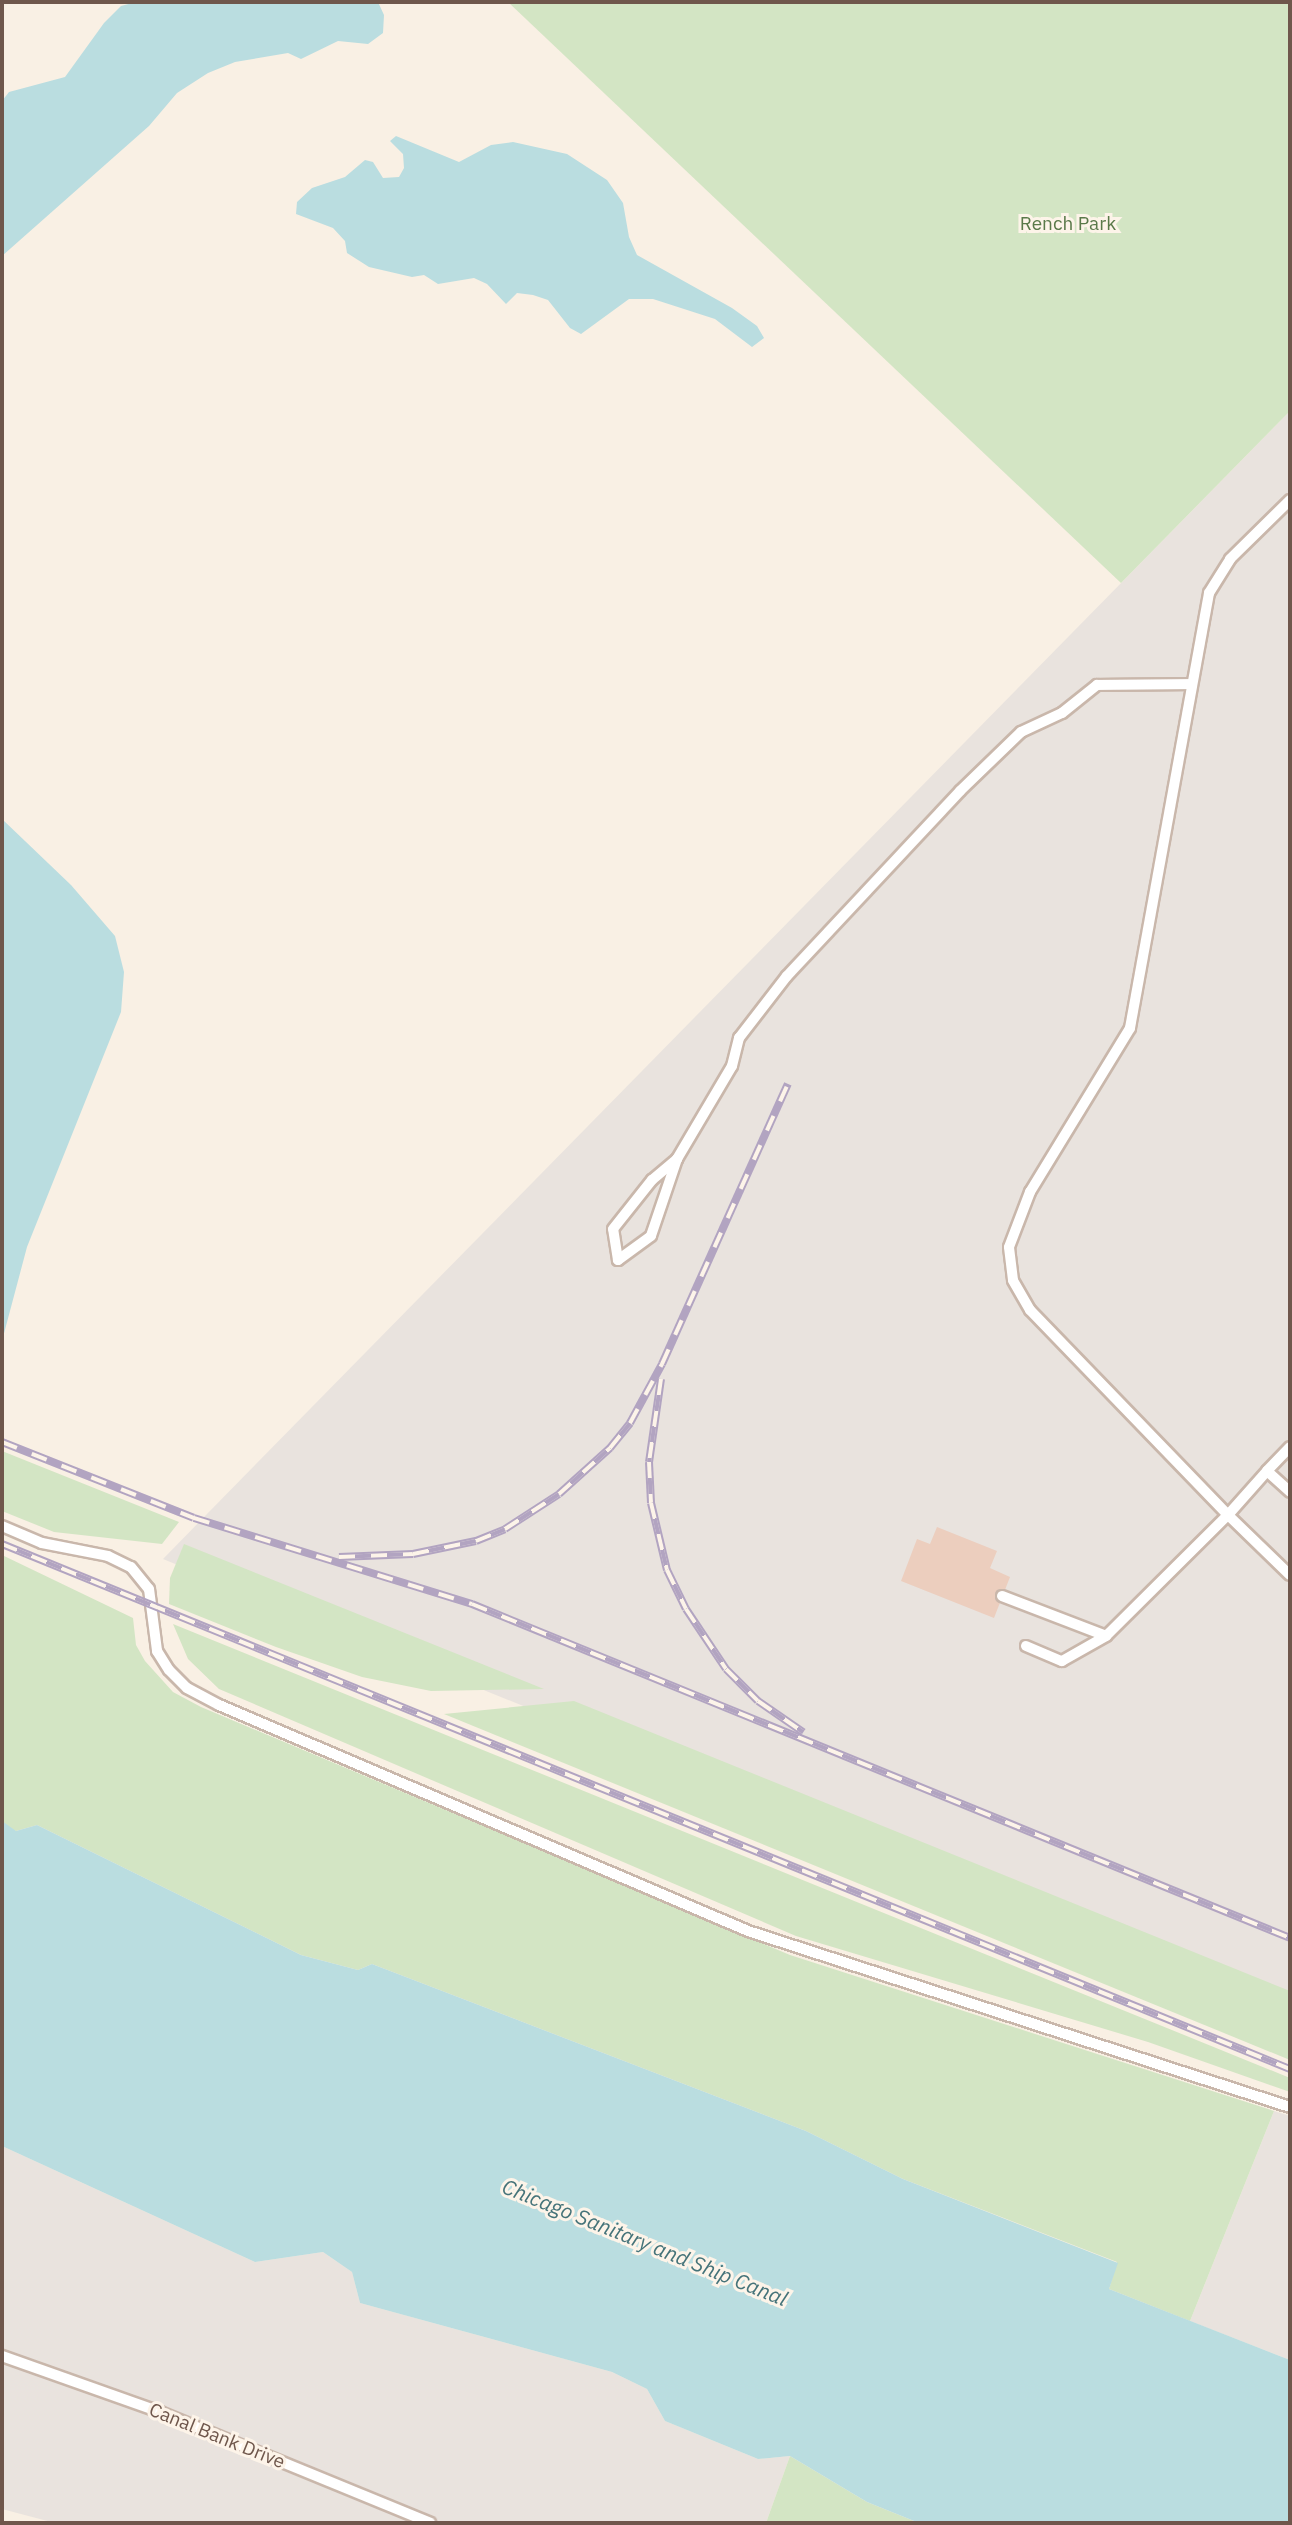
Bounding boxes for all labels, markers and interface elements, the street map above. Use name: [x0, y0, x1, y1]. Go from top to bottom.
park label: Rench Park: [1020, 213, 1116, 235]
water label: Chicago Sanitary and Ship Canal: [499, 2173, 791, 2311]
street label: Canal Bank Drive: [146, 2398, 288, 2474]

